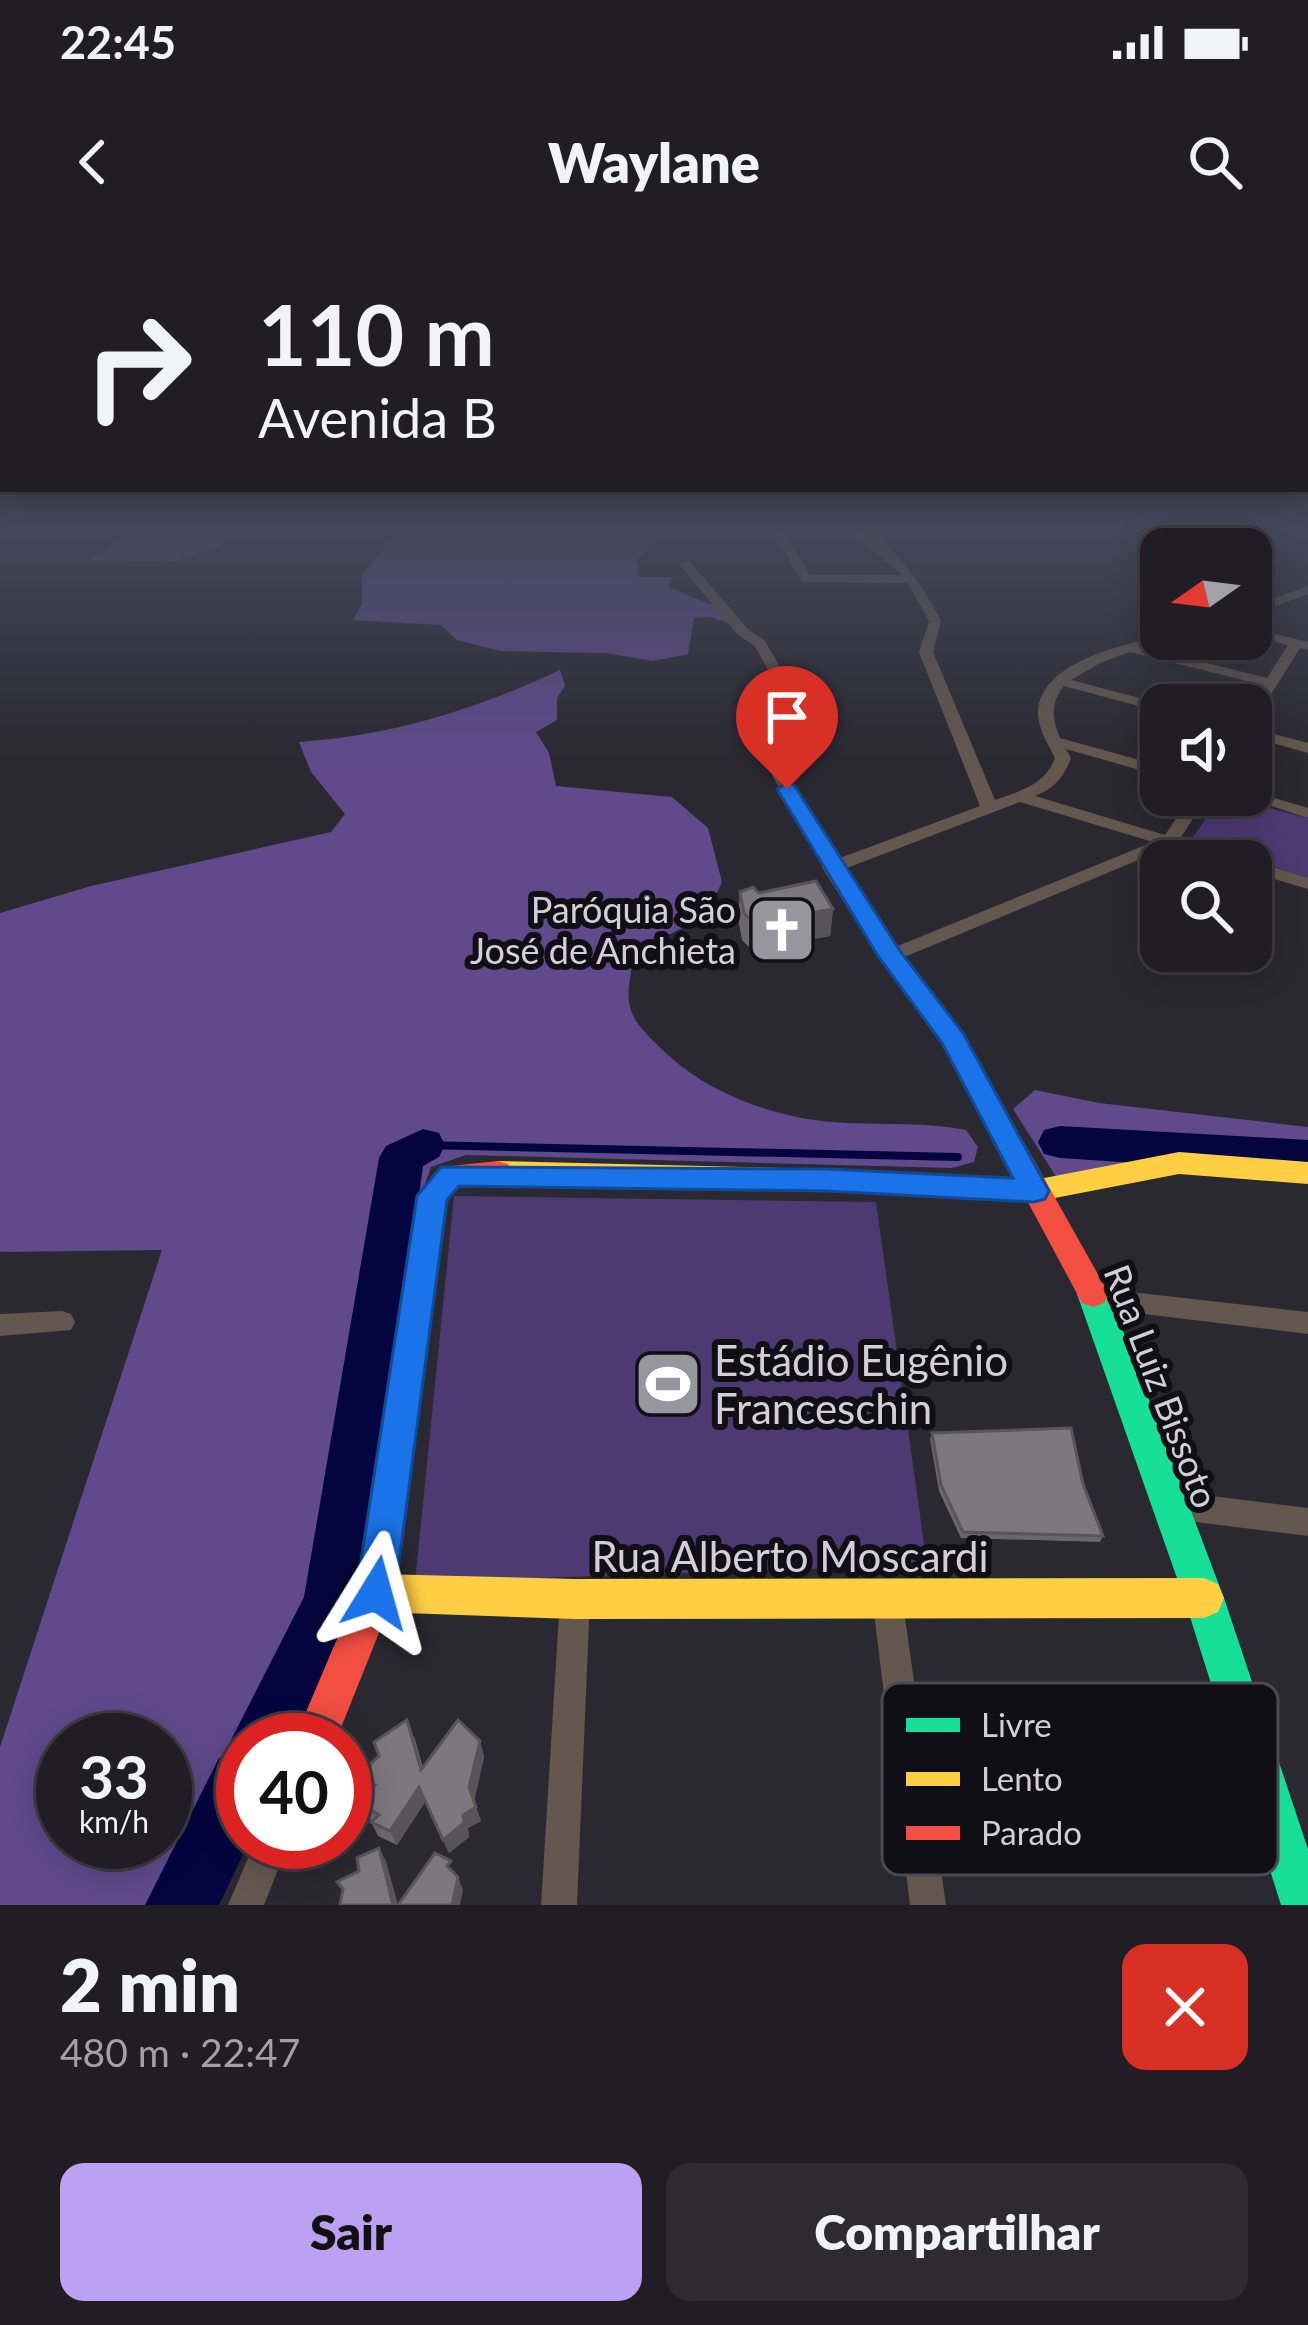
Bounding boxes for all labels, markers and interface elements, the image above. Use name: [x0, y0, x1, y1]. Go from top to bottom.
text: 22:45: [60, 15, 176, 69]
icon: back: [60, 129, 126, 195]
icon: search: [1182, 129, 1248, 195]
text: Waylane: [548, 130, 760, 195]
text: 110 m: [258, 283, 495, 384]
icon: right: [60, 288, 216, 444]
text: Avenida B: [258, 385, 497, 450]
north arrow: [1140, 528, 1272, 660]
map controls: [1140, 528, 1272, 972]
pin: [736, 666, 838, 789]
icon: arrive: [754, 684, 820, 750]
button: sound: [1140, 684, 1272, 816]
button: search: [1140, 840, 1272, 972]
place label: Paróquia São José de Anchieta: [470, 887, 736, 972]
church icon: Paróquia São José de Anchieta: [747, 895, 817, 965]
street label: Rua Luiz Bissoto: [1095, 1258, 1229, 1514]
place label: Estádio Eugênio Franceschin: [714, 1335, 1008, 1433]
sports icon: Estádio Eugênio Franceschin: [633, 1349, 703, 1419]
position arrow: [313, 1530, 439, 1656]
street label: Rua Alberto Moscardi: [591, 1531, 989, 1581]
legend: [882, 1683, 1278, 1875]
text: Livre: [981, 1704, 1052, 1744]
speed limit sign: 40: [216, 1713, 372, 1869]
text: 33: [79, 1740, 149, 1812]
text: Lento: [981, 1758, 1063, 1798]
text: km/h: [79, 1803, 149, 1839]
text: Parado: [981, 1812, 1082, 1852]
text: 2 min: [60, 1941, 240, 2027]
button: close: [1122, 1944, 1248, 2070]
text: 480 m · 22:47: [60, 2029, 300, 2075]
button: Sair: [60, 2163, 642, 2301]
button: Compartilhar: [666, 2163, 1248, 2301]

